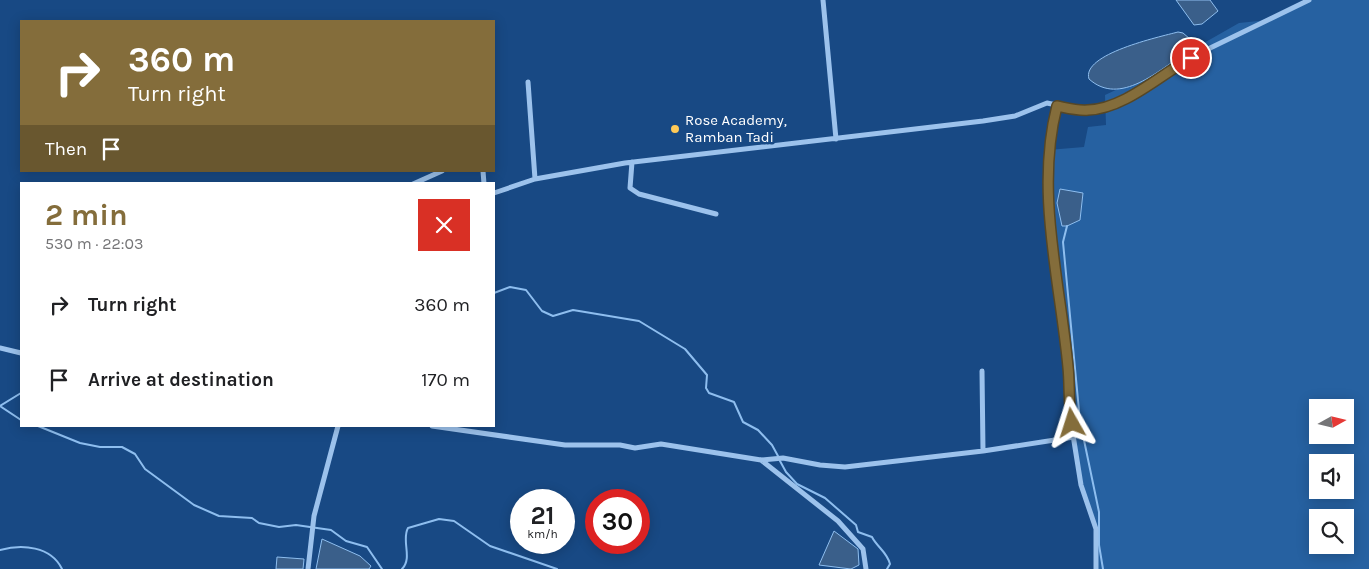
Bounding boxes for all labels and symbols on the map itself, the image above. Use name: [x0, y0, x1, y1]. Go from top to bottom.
pin: [1170, 37, 1212, 79]
place label: Rose Academy, Ramban Tadi: [685, 111, 787, 146]
marker: Rose Academy, Ramban Tadi: [669, 123, 681, 135]
position arrow: [1045, 396, 1097, 448]
north arrow: [1309, 399, 1354, 444]
speed limit sign: 30: [585, 489, 650, 554]

